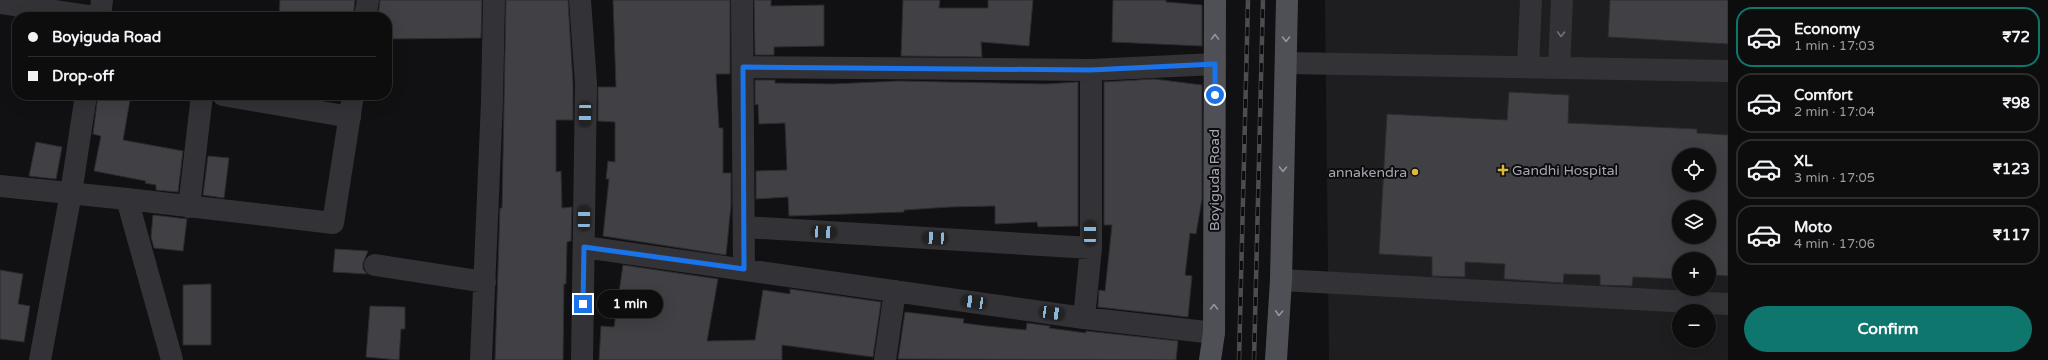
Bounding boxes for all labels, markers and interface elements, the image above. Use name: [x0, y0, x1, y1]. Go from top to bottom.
icon: car: [1746, 19, 1782, 55]
text: Economy: [1794, 20, 1860, 38]
text: Boyiguda Road: [52, 28, 161, 46]
text: ₹72: [2002, 28, 2030, 46]
one-way arrow: [1556, 31, 1565, 37]
one-way arrow: [1211, 34, 1219, 40]
one-way arrow: [1282, 36, 1290, 42]
text: 1 min · 17:03: [1794, 38, 1875, 54]
text: Drop-off: [52, 67, 114, 85]
icon: car: [1746, 85, 1782, 121]
route start: [1206, 86, 1224, 104]
text: Comfort: [1794, 86, 1853, 104]
text: ₹98: [2002, 94, 2030, 112]
car: [579, 102, 591, 126]
text: 2 min · 17:04: [1794, 104, 1875, 120]
street label: Boyiguda Road: [1206, 129, 1223, 231]
map controls: [1672, 148, 1716, 348]
button: locate: [1672, 148, 1716, 192]
icon: car: [1746, 151, 1782, 187]
text: XL: [1794, 152, 1813, 170]
text: ₹123: [1993, 160, 2030, 178]
place label: Gandhi Hospital: [1512, 162, 1618, 179]
place label: annakendra: [1328, 164, 1407, 181]
marker: Gandhi Hospital: [1497, 164, 1509, 176]
one-way arrow: [1279, 166, 1287, 172]
marker: annakendra: [1410, 167, 1420, 177]
text: 3 min · 17:05: [1794, 170, 1875, 186]
button: layers: [1672, 200, 1716, 244]
car: [578, 206, 590, 230]
icon: car: [1746, 217, 1782, 253]
text: Moto: [1794, 218, 1832, 236]
car: [1084, 221, 1096, 245]
car: [812, 225, 836, 239]
text: ₹117: [1993, 226, 2030, 244]
car: [923, 231, 947, 245]
text: 4 min · 17:06: [1794, 236, 1875, 252]
button: +: [1672, 252, 1716, 296]
callout: 1 min: [597, 290, 663, 318]
car: [961, 294, 987, 310]
route end: [574, 295, 592, 313]
text: 1 min: [613, 296, 647, 312]
one-way arrow: [1210, 304, 1218, 310]
button: −: [1672, 304, 1716, 348]
car: [1039, 305, 1065, 321]
button: Confirm: [1744, 306, 2032, 352]
one-way arrow: [1274, 310, 1283, 316]

